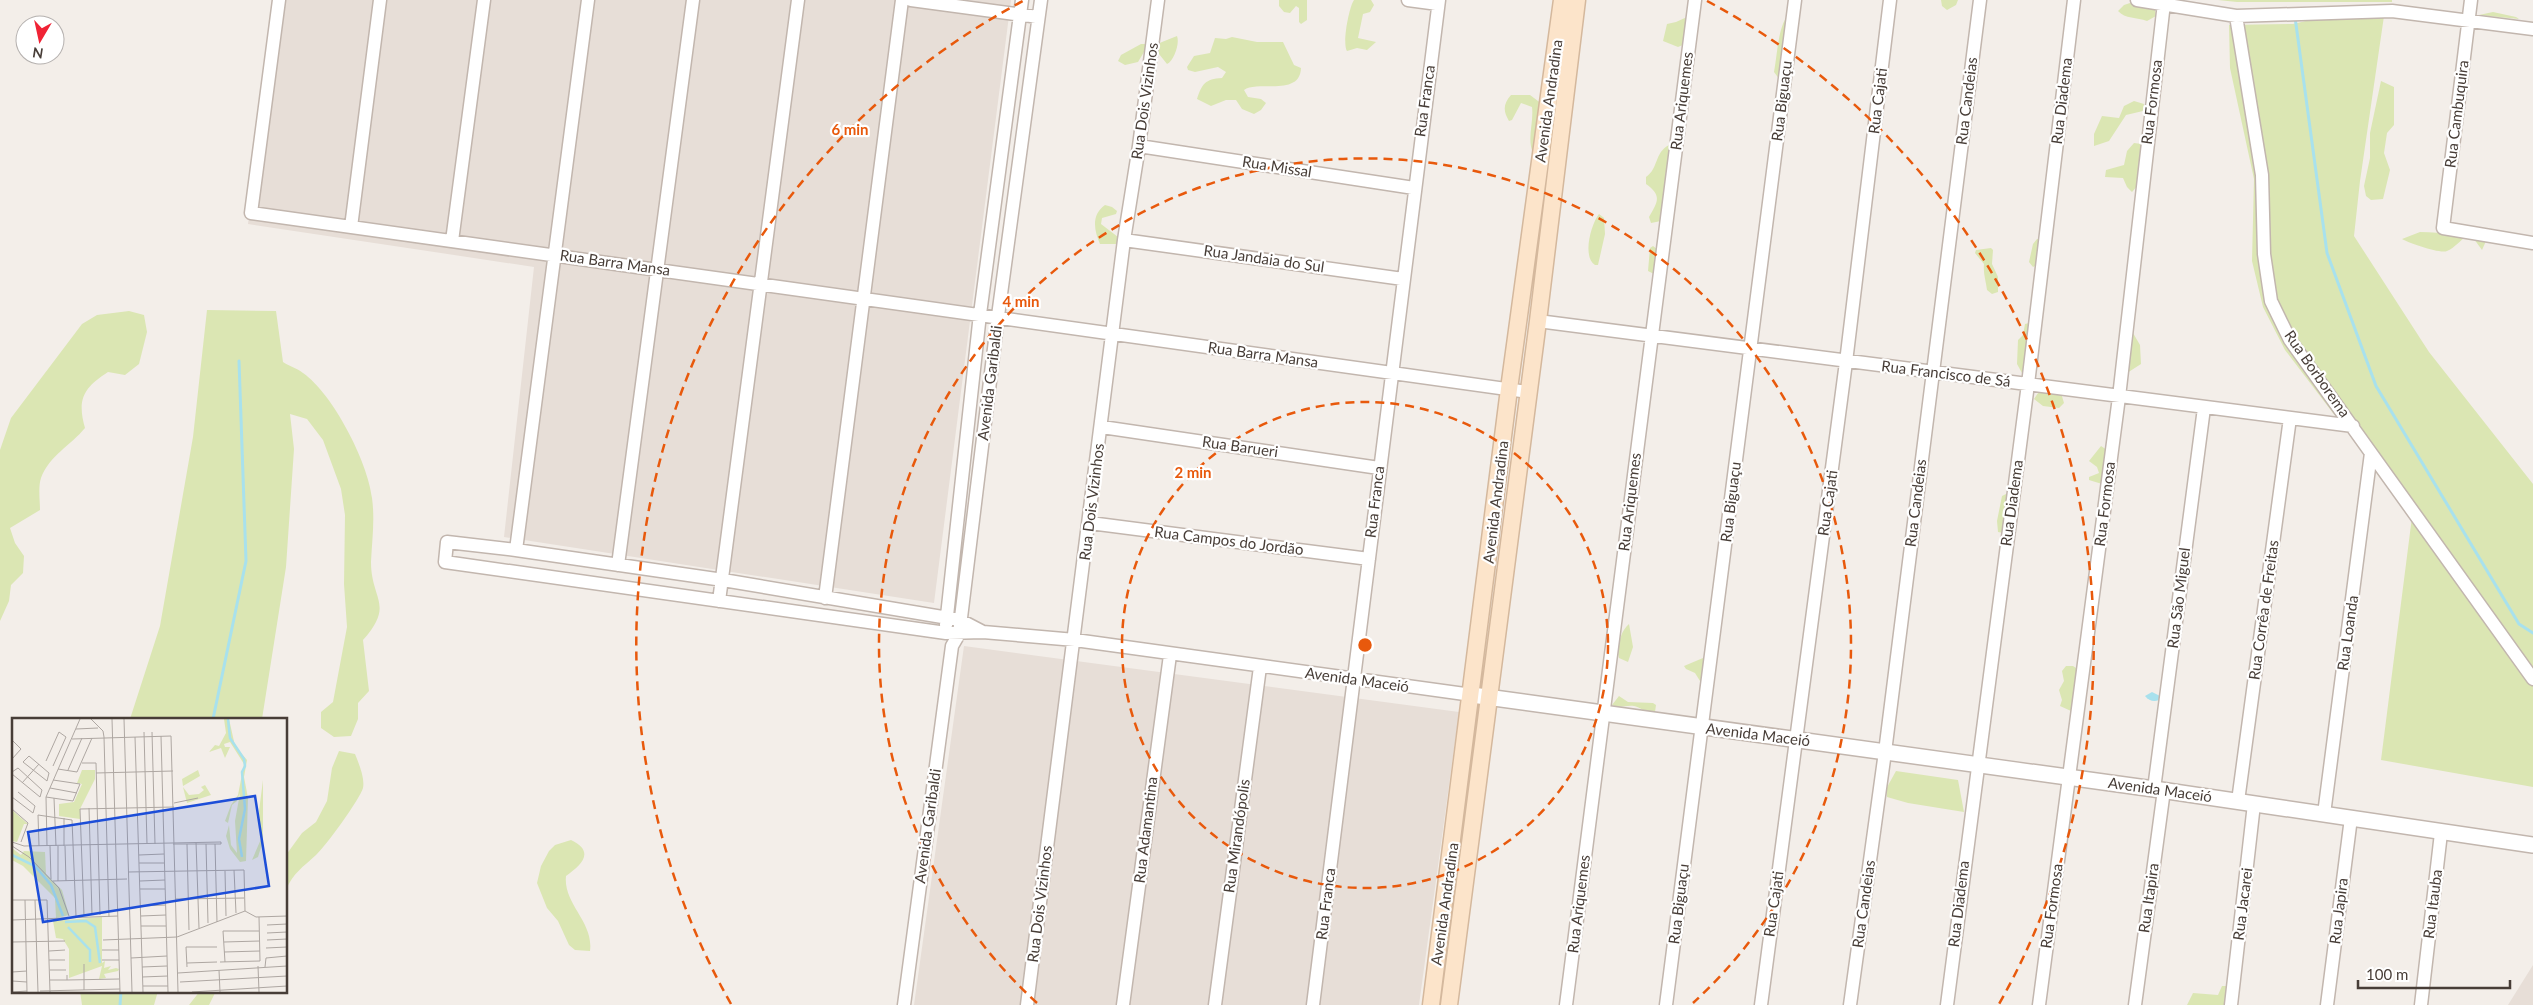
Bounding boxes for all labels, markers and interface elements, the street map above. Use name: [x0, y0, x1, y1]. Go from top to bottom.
north arrow: [15, 15, 65, 65]
street label: Avenida Andradina: [1530, 38, 1566, 163]
street label: Rua Dois Vizinhos: [1127, 41, 1161, 160]
text: N: [31, 44, 45, 63]
street label: Rua Ariquemes: [1666, 51, 1696, 151]
street label: Rua Candeias: [1952, 56, 1980, 146]
street label: Rua Diadema: [2047, 57, 2075, 145]
street label: Rua Formosa: [2137, 58, 2165, 145]
street label: Rua Cambuquira: [2440, 59, 2472, 169]
street label: Rua Biguaçu: [1767, 60, 1795, 142]
street label: Rua Franca: [1410, 64, 1438, 138]
street label: Rua Cajati: [1864, 67, 1890, 135]
text: 6 min: [831, 120, 869, 138]
street label: Rua Missal: [1241, 152, 1313, 180]
street label: Rua Jandaia do Sul: [1203, 241, 1326, 275]
street label: Rua Barra Mansa: [559, 245, 672, 279]
text: 4 min: [1002, 292, 1040, 310]
street label: Avenida Garibaldi: [973, 324, 1005, 441]
street label: Rua Borborema: [2281, 326, 2354, 420]
street label: Rua Barra Mansa: [1207, 337, 1320, 371]
street label: Rua Francisco de Sá: [1880, 356, 2012, 390]
street label: Rua Barueri: [1201, 432, 1279, 460]
street label: Avenida Andradina: [1479, 439, 1511, 564]
street label: Rua Dois Vizinhos: [1075, 442, 1107, 561]
street label: Rua Ariquemes: [1614, 452, 1644, 552]
street label: Rua Candeias: [1901, 458, 1929, 548]
street label: Rua Diadema: [1996, 458, 2026, 547]
street label: Rua Formosa: [2090, 460, 2118, 547]
street label: Rua Biguaçu: [1716, 461, 1744, 543]
text: 2 min: [1174, 463, 1212, 481]
street label: Rua Franca: [1361, 465, 1387, 539]
street label: Rua Cajati: [1813, 469, 1841, 537]
street label: Rua Campos do Jordão: [1153, 522, 1305, 558]
street label: Rua Corrêa de Freitas: [2244, 539, 2282, 681]
street label: Rua São Miguel: [2163, 546, 2193, 649]
street label: Rua Loanda: [2333, 594, 2361, 672]
centre of rings: [1356, 636, 1374, 654]
street label: Avenida Maceió: [1304, 663, 1410, 695]
inset map: [12, 718, 288, 992]
street label: Avenida Maceió: [1705, 719, 1811, 749]
street label: Avenida Garibaldi: [910, 767, 944, 884]
street label: Avenida Maceió: [2107, 773, 2213, 805]
street label: Rua Adamantina: [1130, 776, 1160, 884]
street label: Rua Mirandópolis: [1219, 778, 1253, 894]
street label: Avenida Andradina: [1426, 841, 1462, 966]
street label: Rua Dois Vizinhos: [1023, 844, 1055, 963]
street label: Rua Ariquemes: [1563, 854, 1593, 954]
street label: Rua Candeias: [1848, 859, 1878, 949]
street label: Rua Diadema: [1944, 860, 1972, 948]
street label: Rua Formosa: [2036, 862, 2066, 949]
street label: Rua Itapira: [2134, 862, 2162, 934]
street label: Rua Biguaçu: [1664, 863, 1692, 945]
street label: Rua Jacarei: [2229, 866, 2255, 941]
street label: Rua Franca: [1312, 867, 1338, 941]
street label: Rua Itauba: [2419, 868, 2445, 940]
street label: Rua Cajati: [1759, 870, 1787, 938]
street label: Rua Japira: [2325, 877, 2351, 945]
scale bar: [2358, 958, 2510, 990]
text: 100 m: [2366, 965, 2408, 983]

